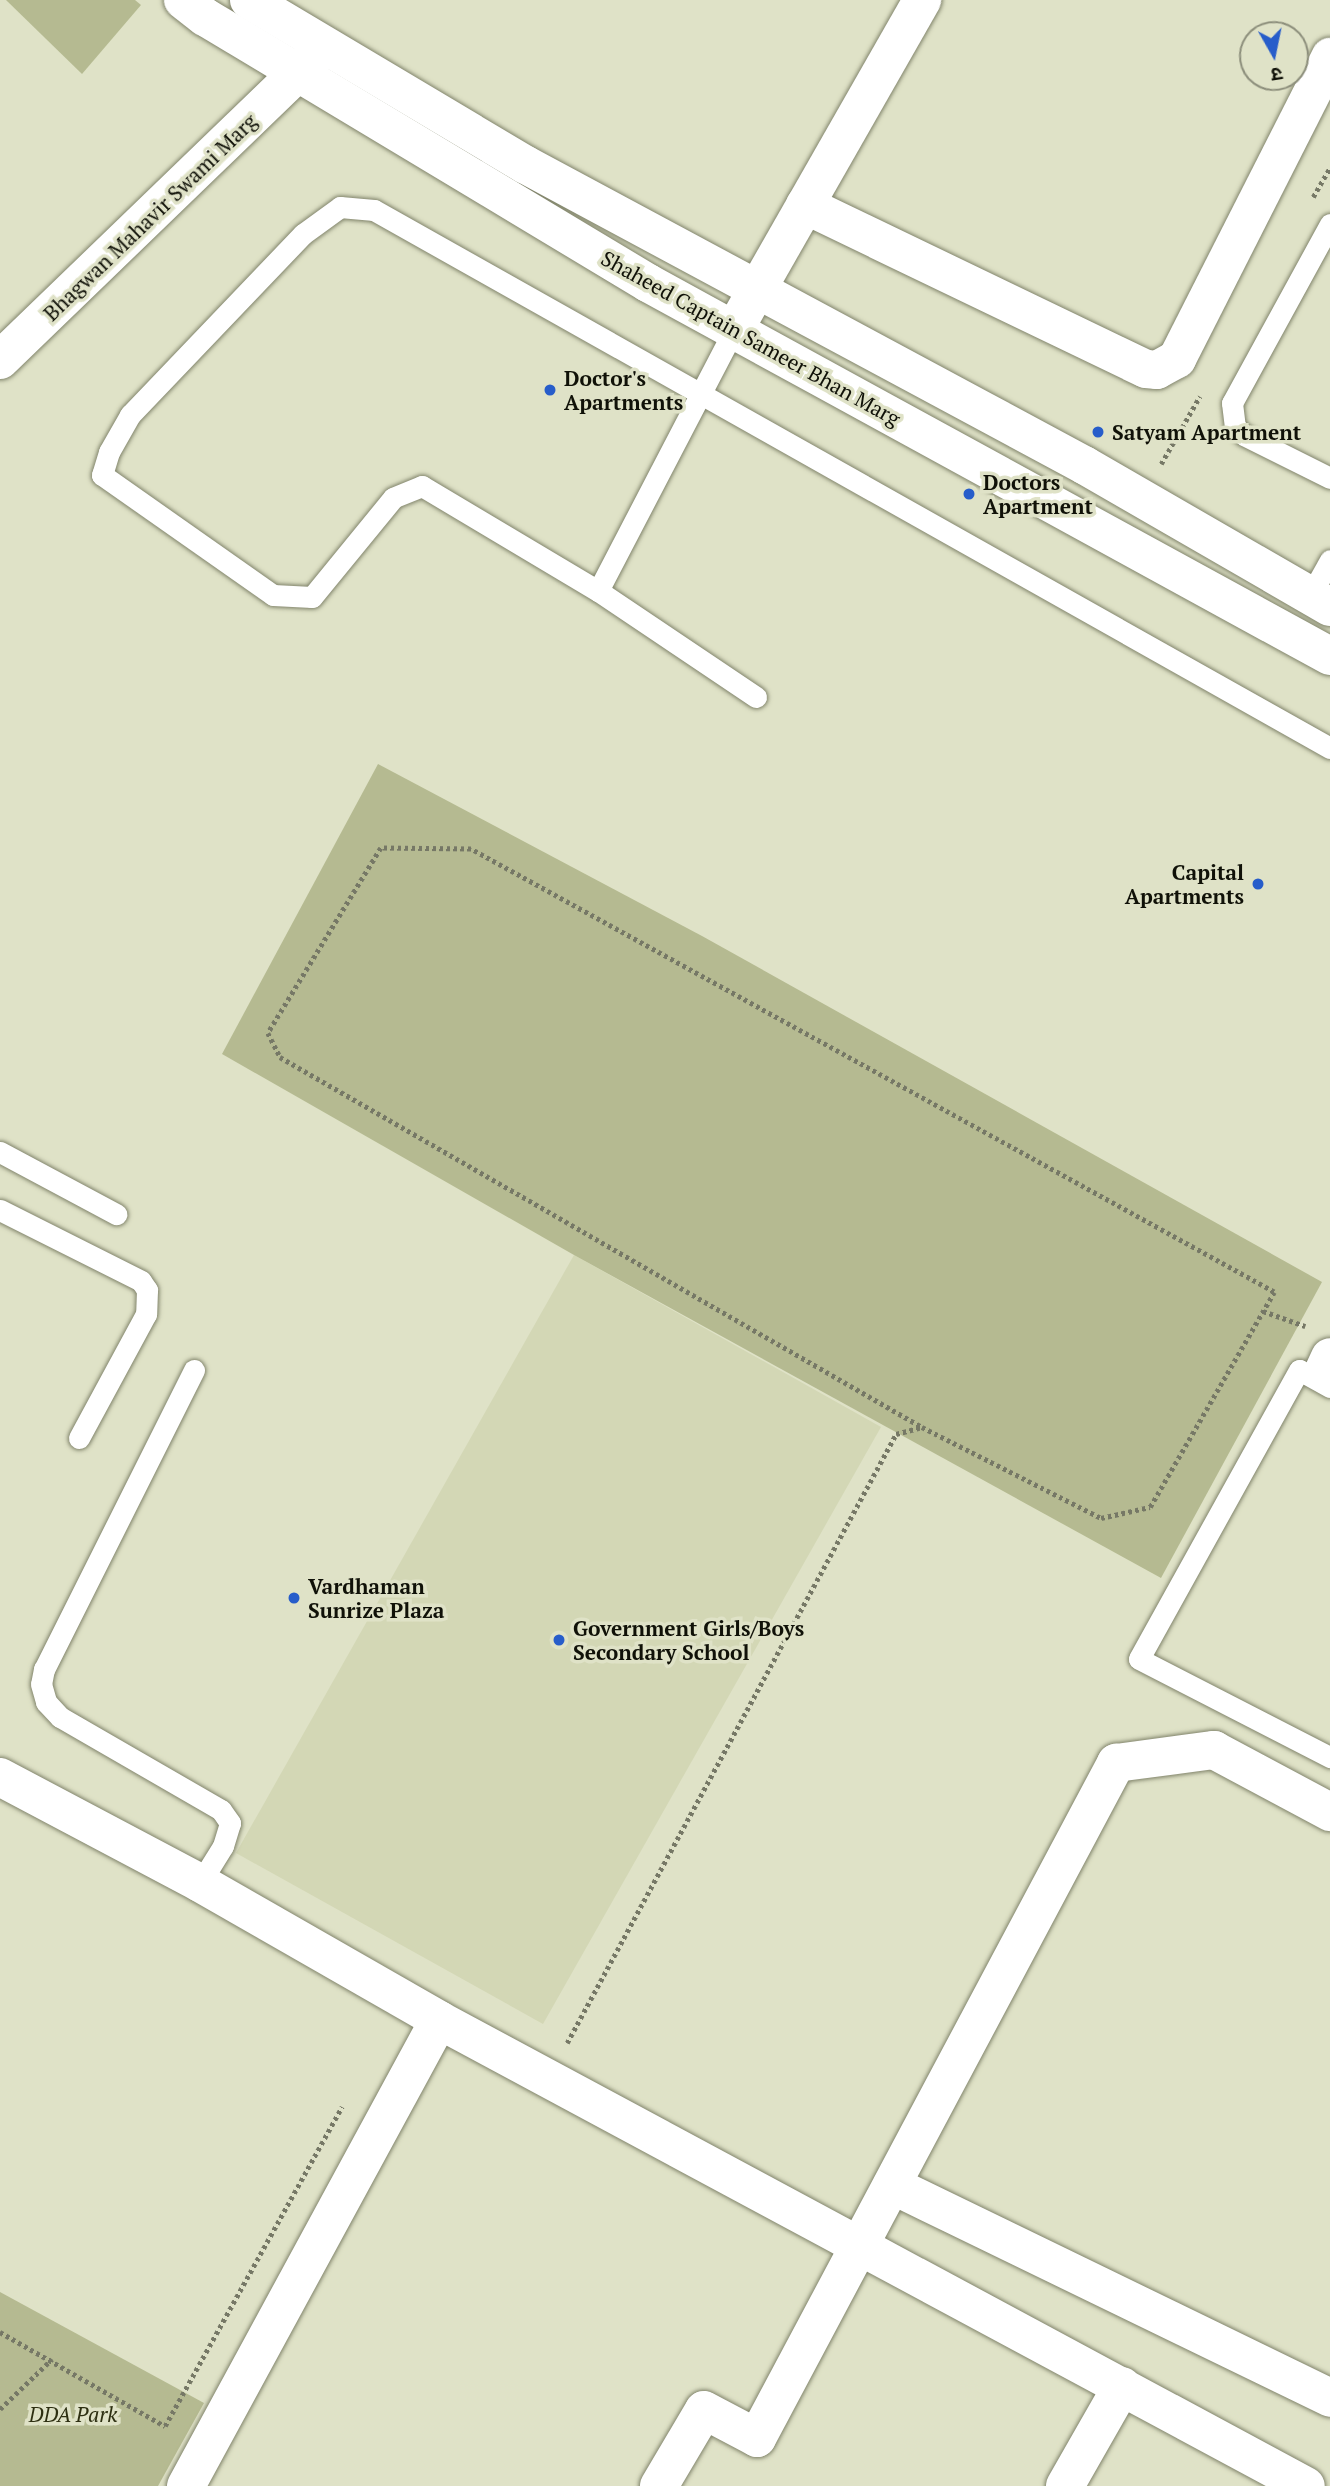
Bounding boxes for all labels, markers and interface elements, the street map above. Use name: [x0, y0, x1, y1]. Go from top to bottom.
north arrow: [1239, 21, 1309, 91]
text: उ: [1270, 62, 1284, 88]
street label: Bhagwan Mahavir Swami Marg: [38, 108, 262, 326]
street label: Shaheed Captain Sameer Bhan Marg: [597, 245, 905, 431]
place label: Doctor's Apartments: [564, 365, 683, 415]
marker: Doctor's Apartments: [542, 382, 558, 398]
place label: Satyam Apartment: [1112, 419, 1301, 445]
marker: Satyam Apartment: [1090, 424, 1106, 440]
place label: Doctors Apartment: [983, 469, 1093, 519]
marker: Doctors Apartment: [961, 486, 977, 502]
place label: Capital Apartments: [1125, 859, 1244, 909]
marker: Capital Apartments: [1250, 876, 1266, 892]
place label: Vardhaman Sunrize Plaza: [308, 1573, 444, 1623]
marker: Vardhaman Sunrize Plaza: [286, 1590, 302, 1606]
place label: Government Girls/Boys Secondary School: [573, 1615, 804, 1665]
marker: Government Girls/Boys Secondary School: [551, 1632, 567, 1648]
park label: DDA Park: [28, 2401, 118, 2427]

